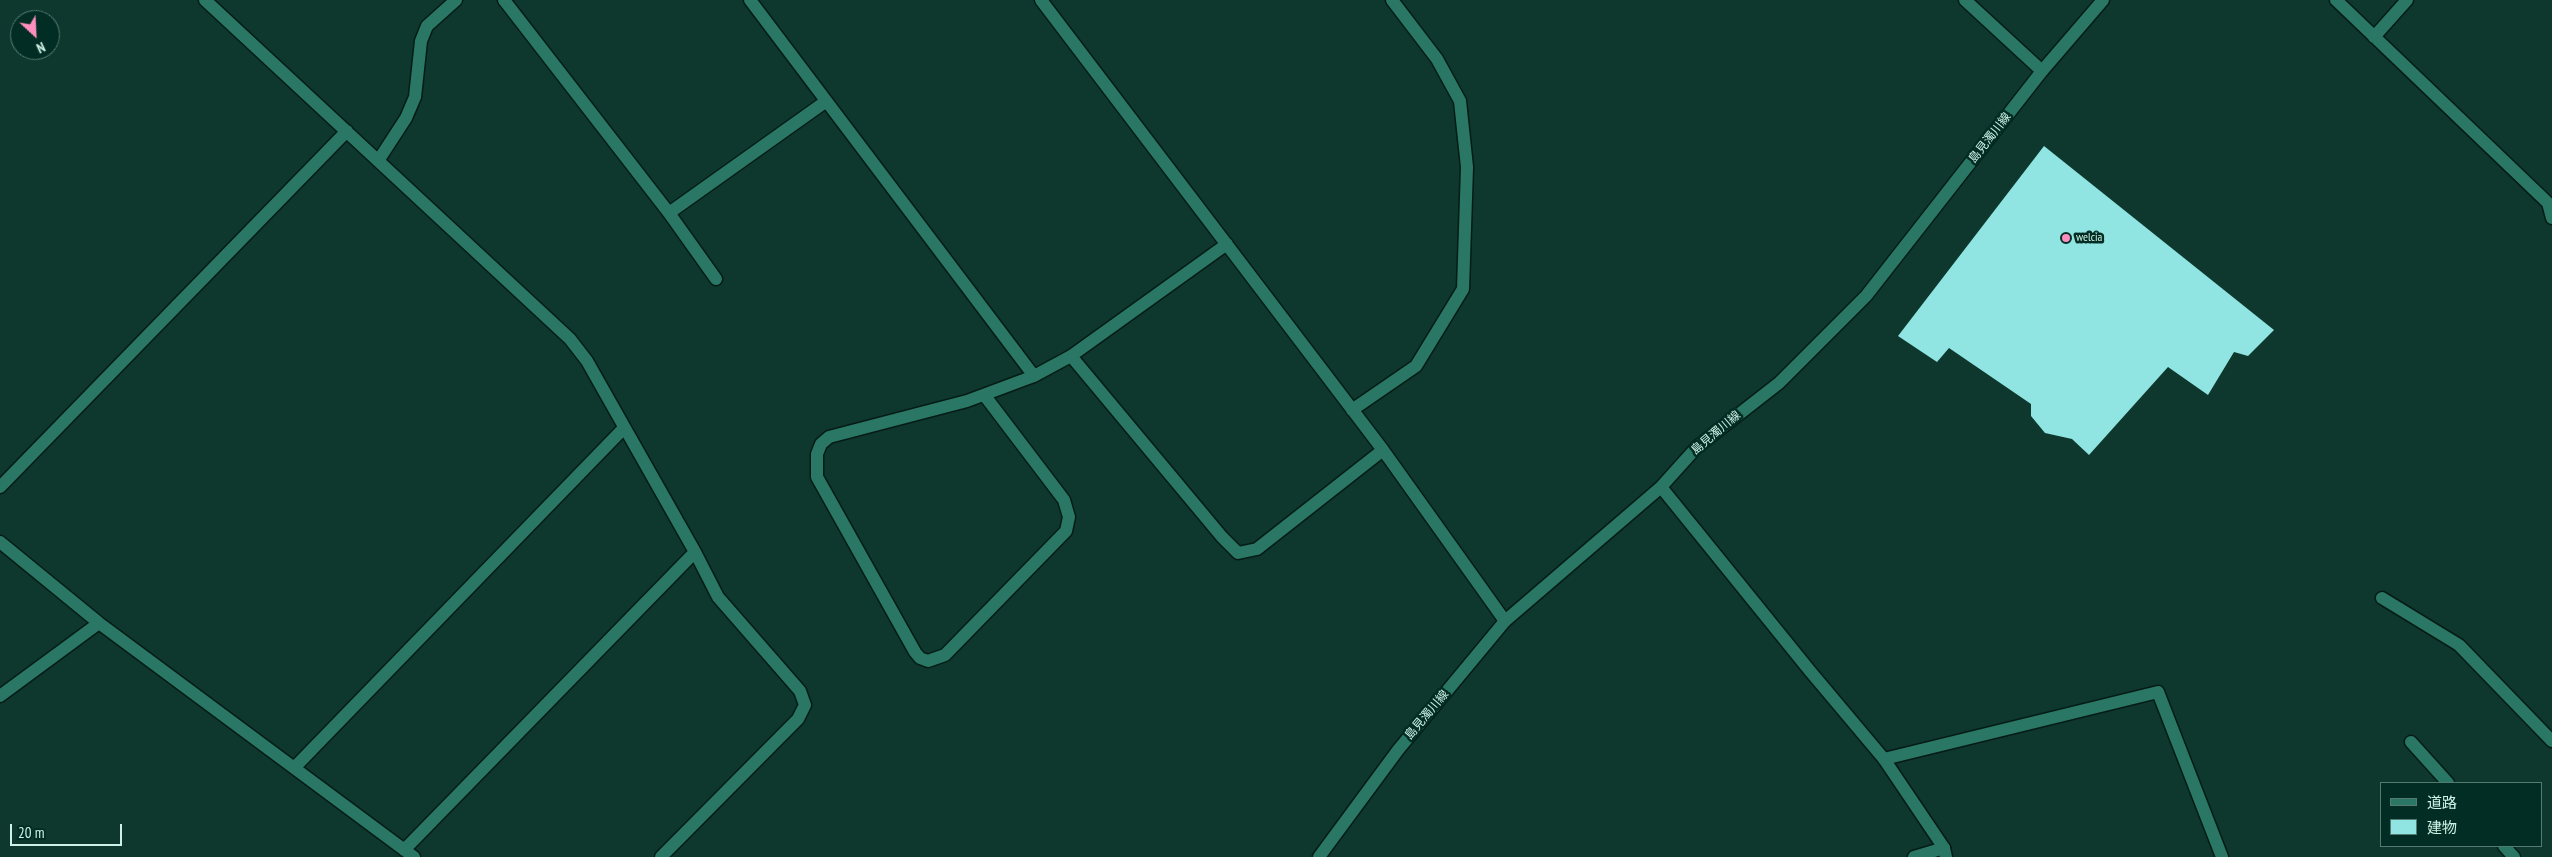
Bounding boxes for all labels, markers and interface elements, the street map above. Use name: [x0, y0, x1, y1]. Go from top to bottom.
north arrow: [10, 10, 60, 60]
text: N: [34, 38, 48, 57]
street label: 島見濁川線: [1966, 110, 2014, 166]
place label: welcia: [2076, 231, 2102, 245]
marker: welcia: [2060, 232, 2072, 244]
street label: 島見濁川線: [1688, 408, 1744, 458]
street label: 島見濁川線: [1402, 687, 1452, 743]
legend: [2380, 782, 2542, 847]
text: 道路: [2427, 793, 2457, 812]
scale bar: [12, 814, 125, 846]
text: 建物: [2427, 818, 2457, 837]
text: 20 m: [18, 823, 44, 842]

